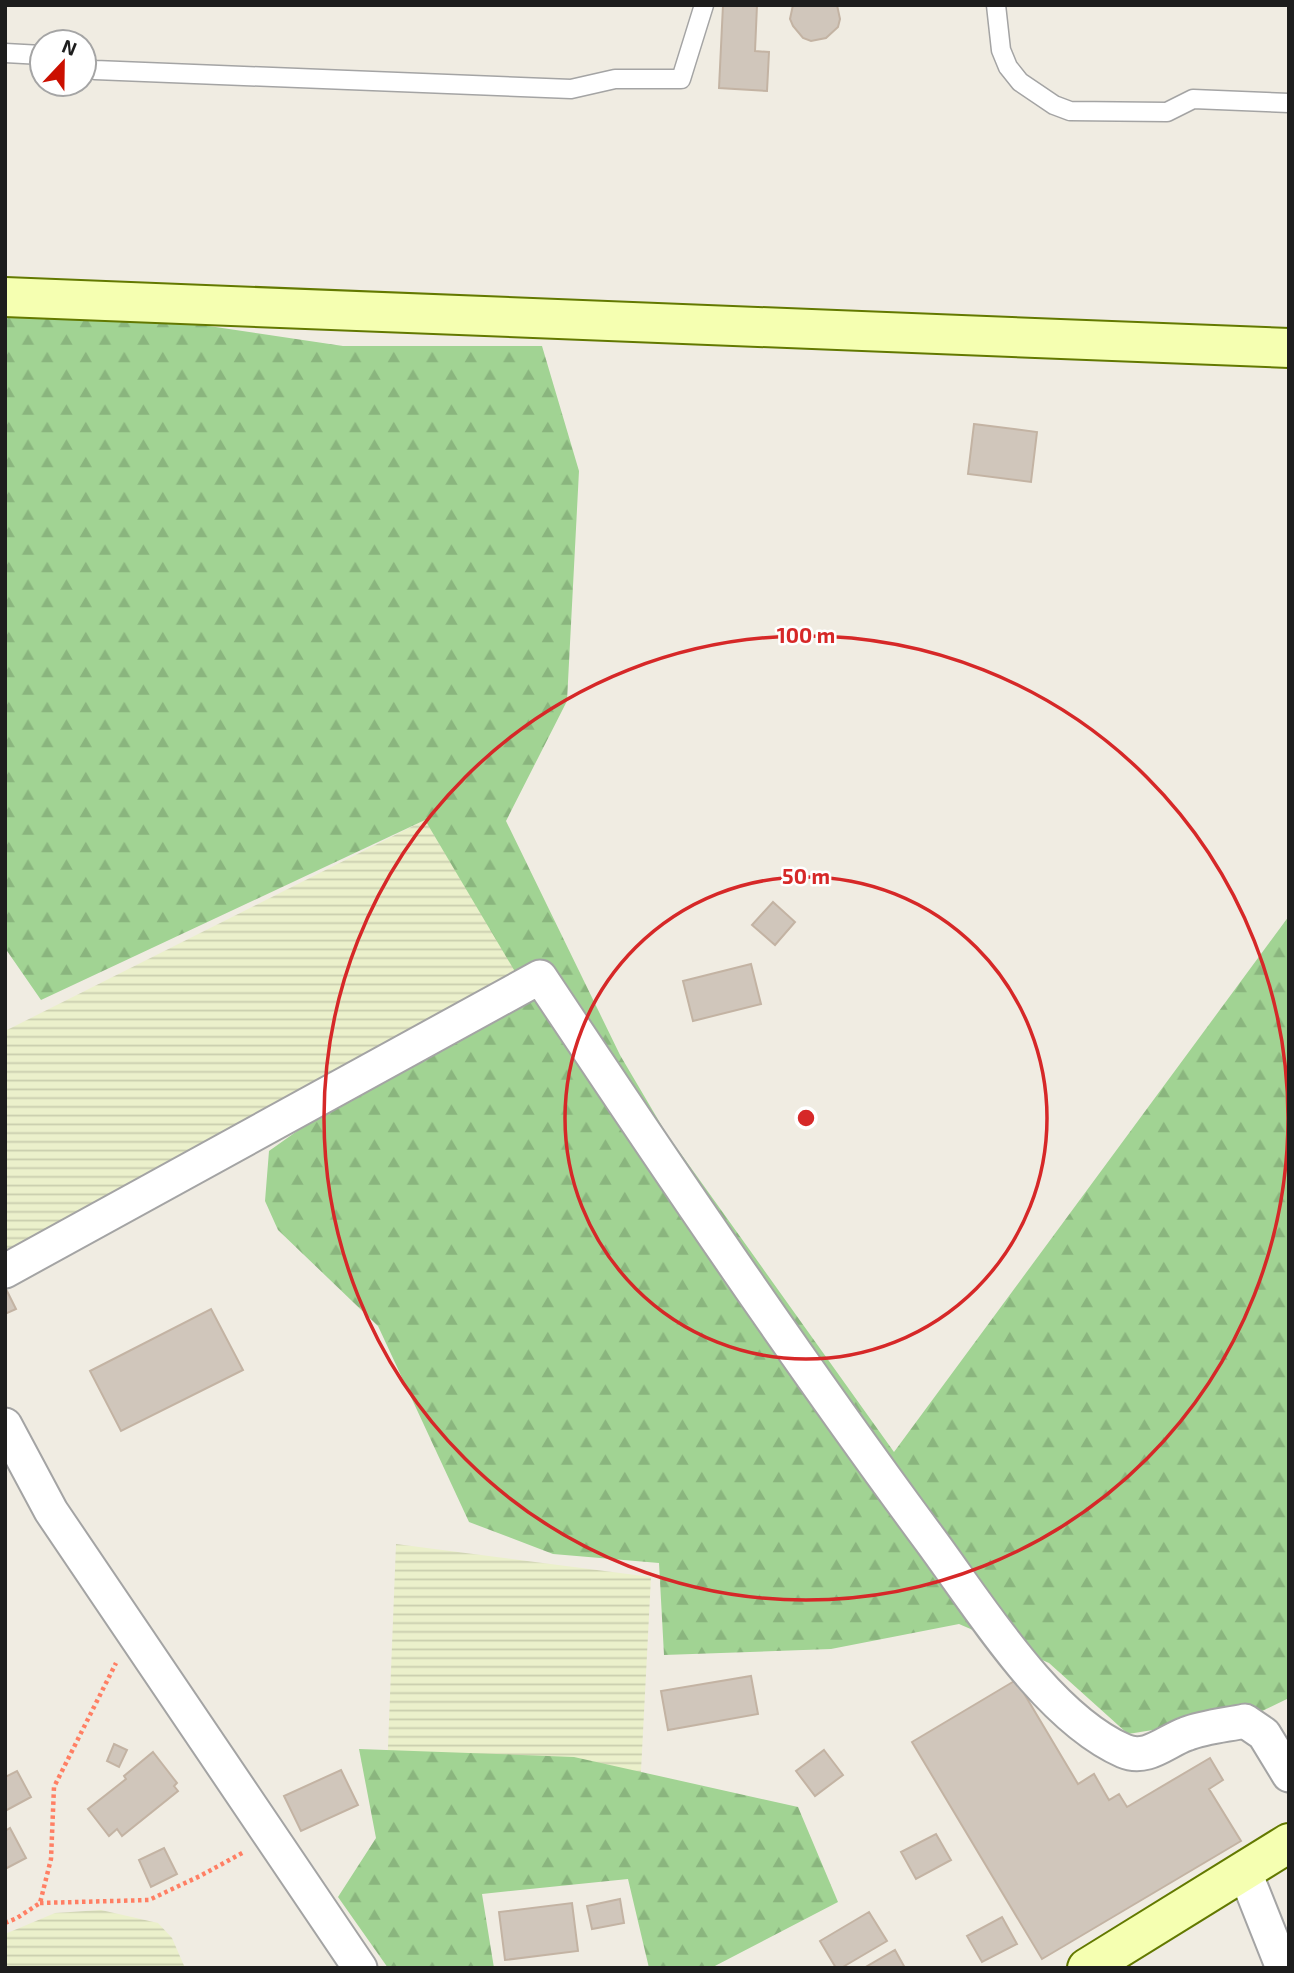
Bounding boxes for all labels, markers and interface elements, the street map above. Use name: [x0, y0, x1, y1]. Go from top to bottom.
north arrow: [28, 28, 98, 98]
text: N: [59, 34, 80, 60]
text: 100 m: [777, 622, 835, 647]
text: 50 m: [782, 863, 830, 888]
centre of rings: [794, 1106, 818, 1130]

